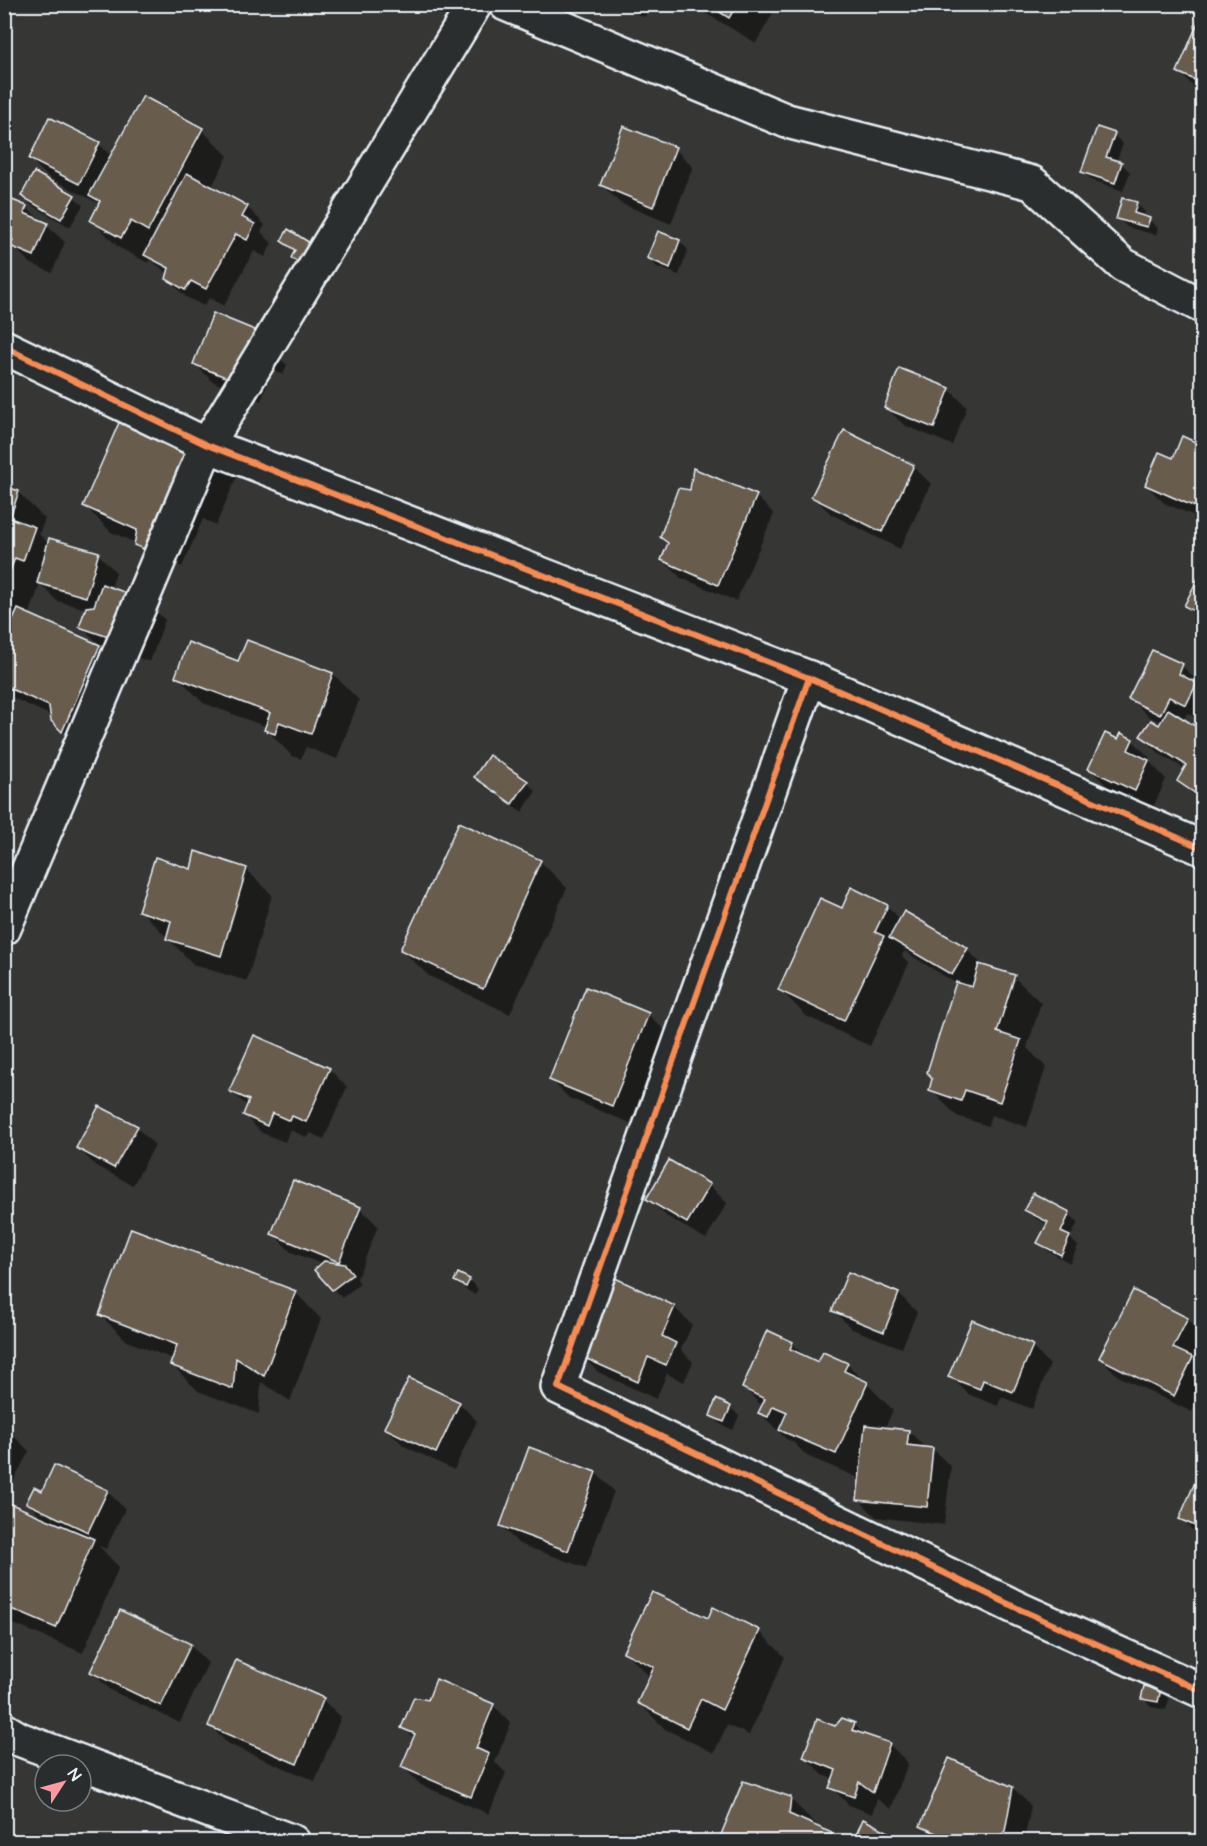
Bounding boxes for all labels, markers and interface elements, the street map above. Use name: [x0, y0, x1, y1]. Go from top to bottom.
north arrow: [33, 1753, 93, 1813]
text: N: [62, 1764, 86, 1785]

